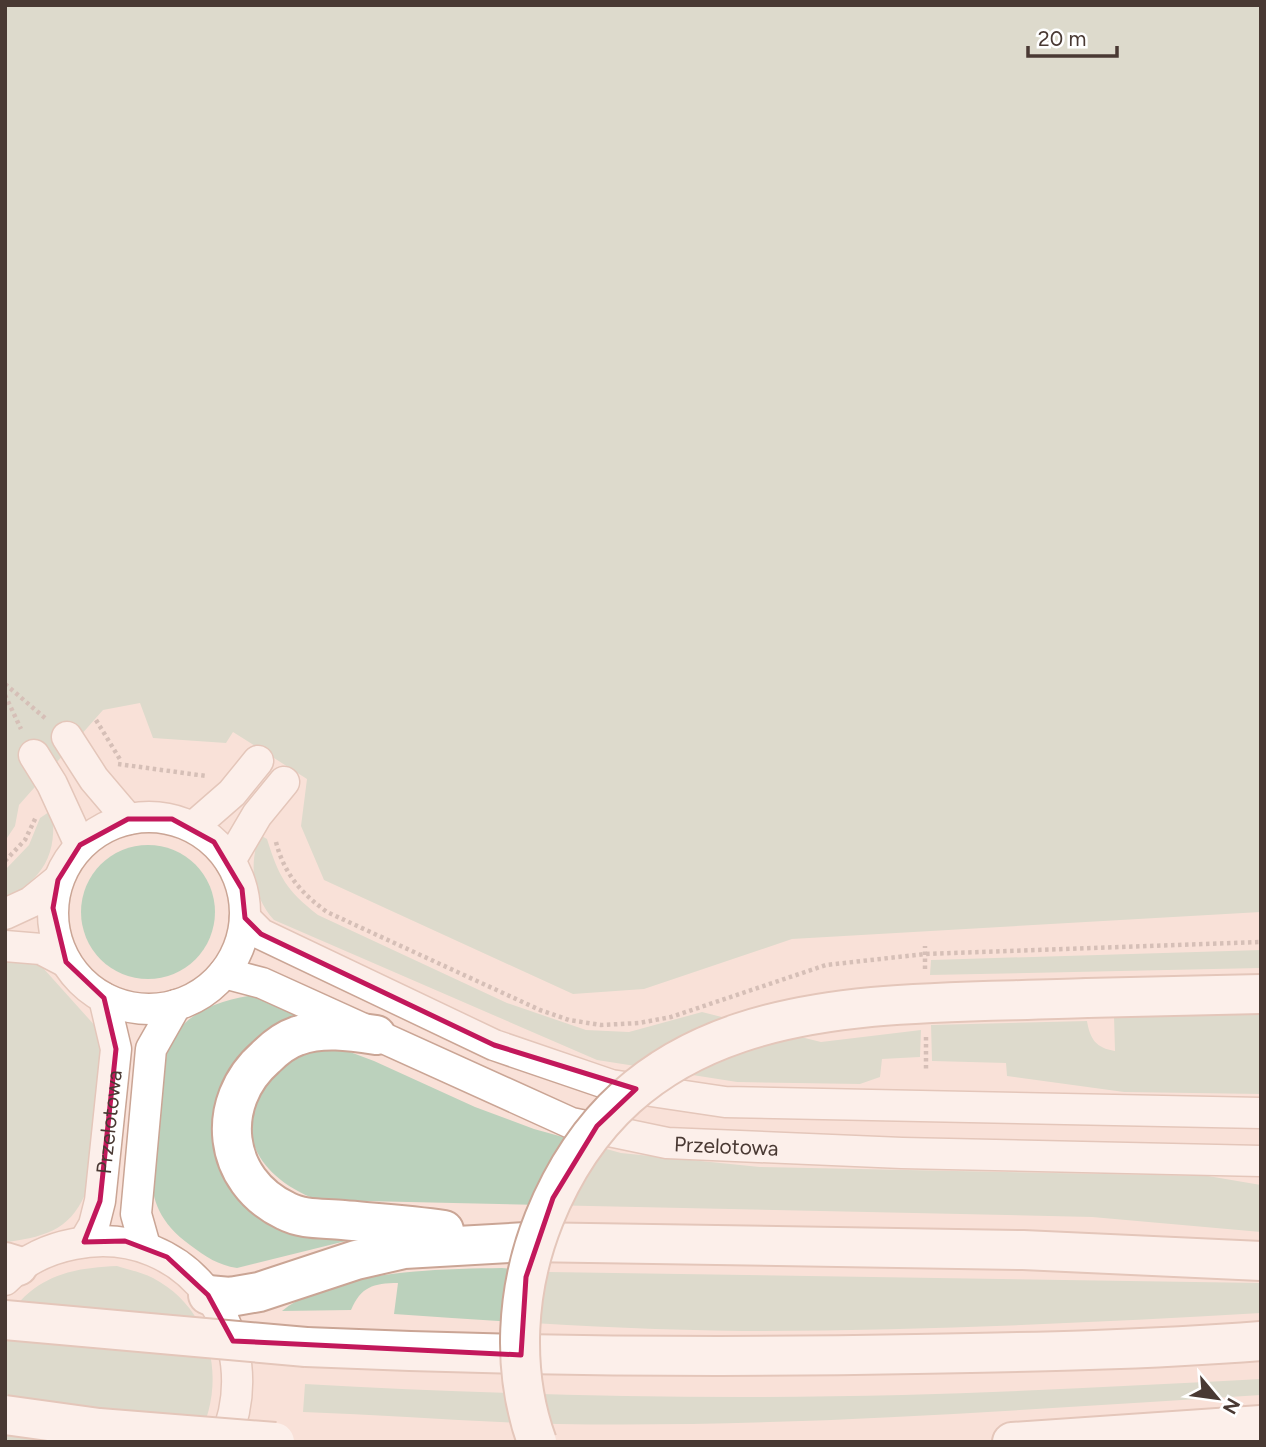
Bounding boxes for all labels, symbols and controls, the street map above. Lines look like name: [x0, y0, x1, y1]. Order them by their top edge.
scale bar: [1028, 14, 1117, 58]
text: 20 m: [1038, 26, 1086, 51]
street label: Przelotowa: [90, 1069, 126, 1175]
street label: Przelotowa: [674, 1131, 779, 1160]
north arrow: [1182, 1363, 1252, 1433]
text: N: [1218, 1394, 1245, 1418]

